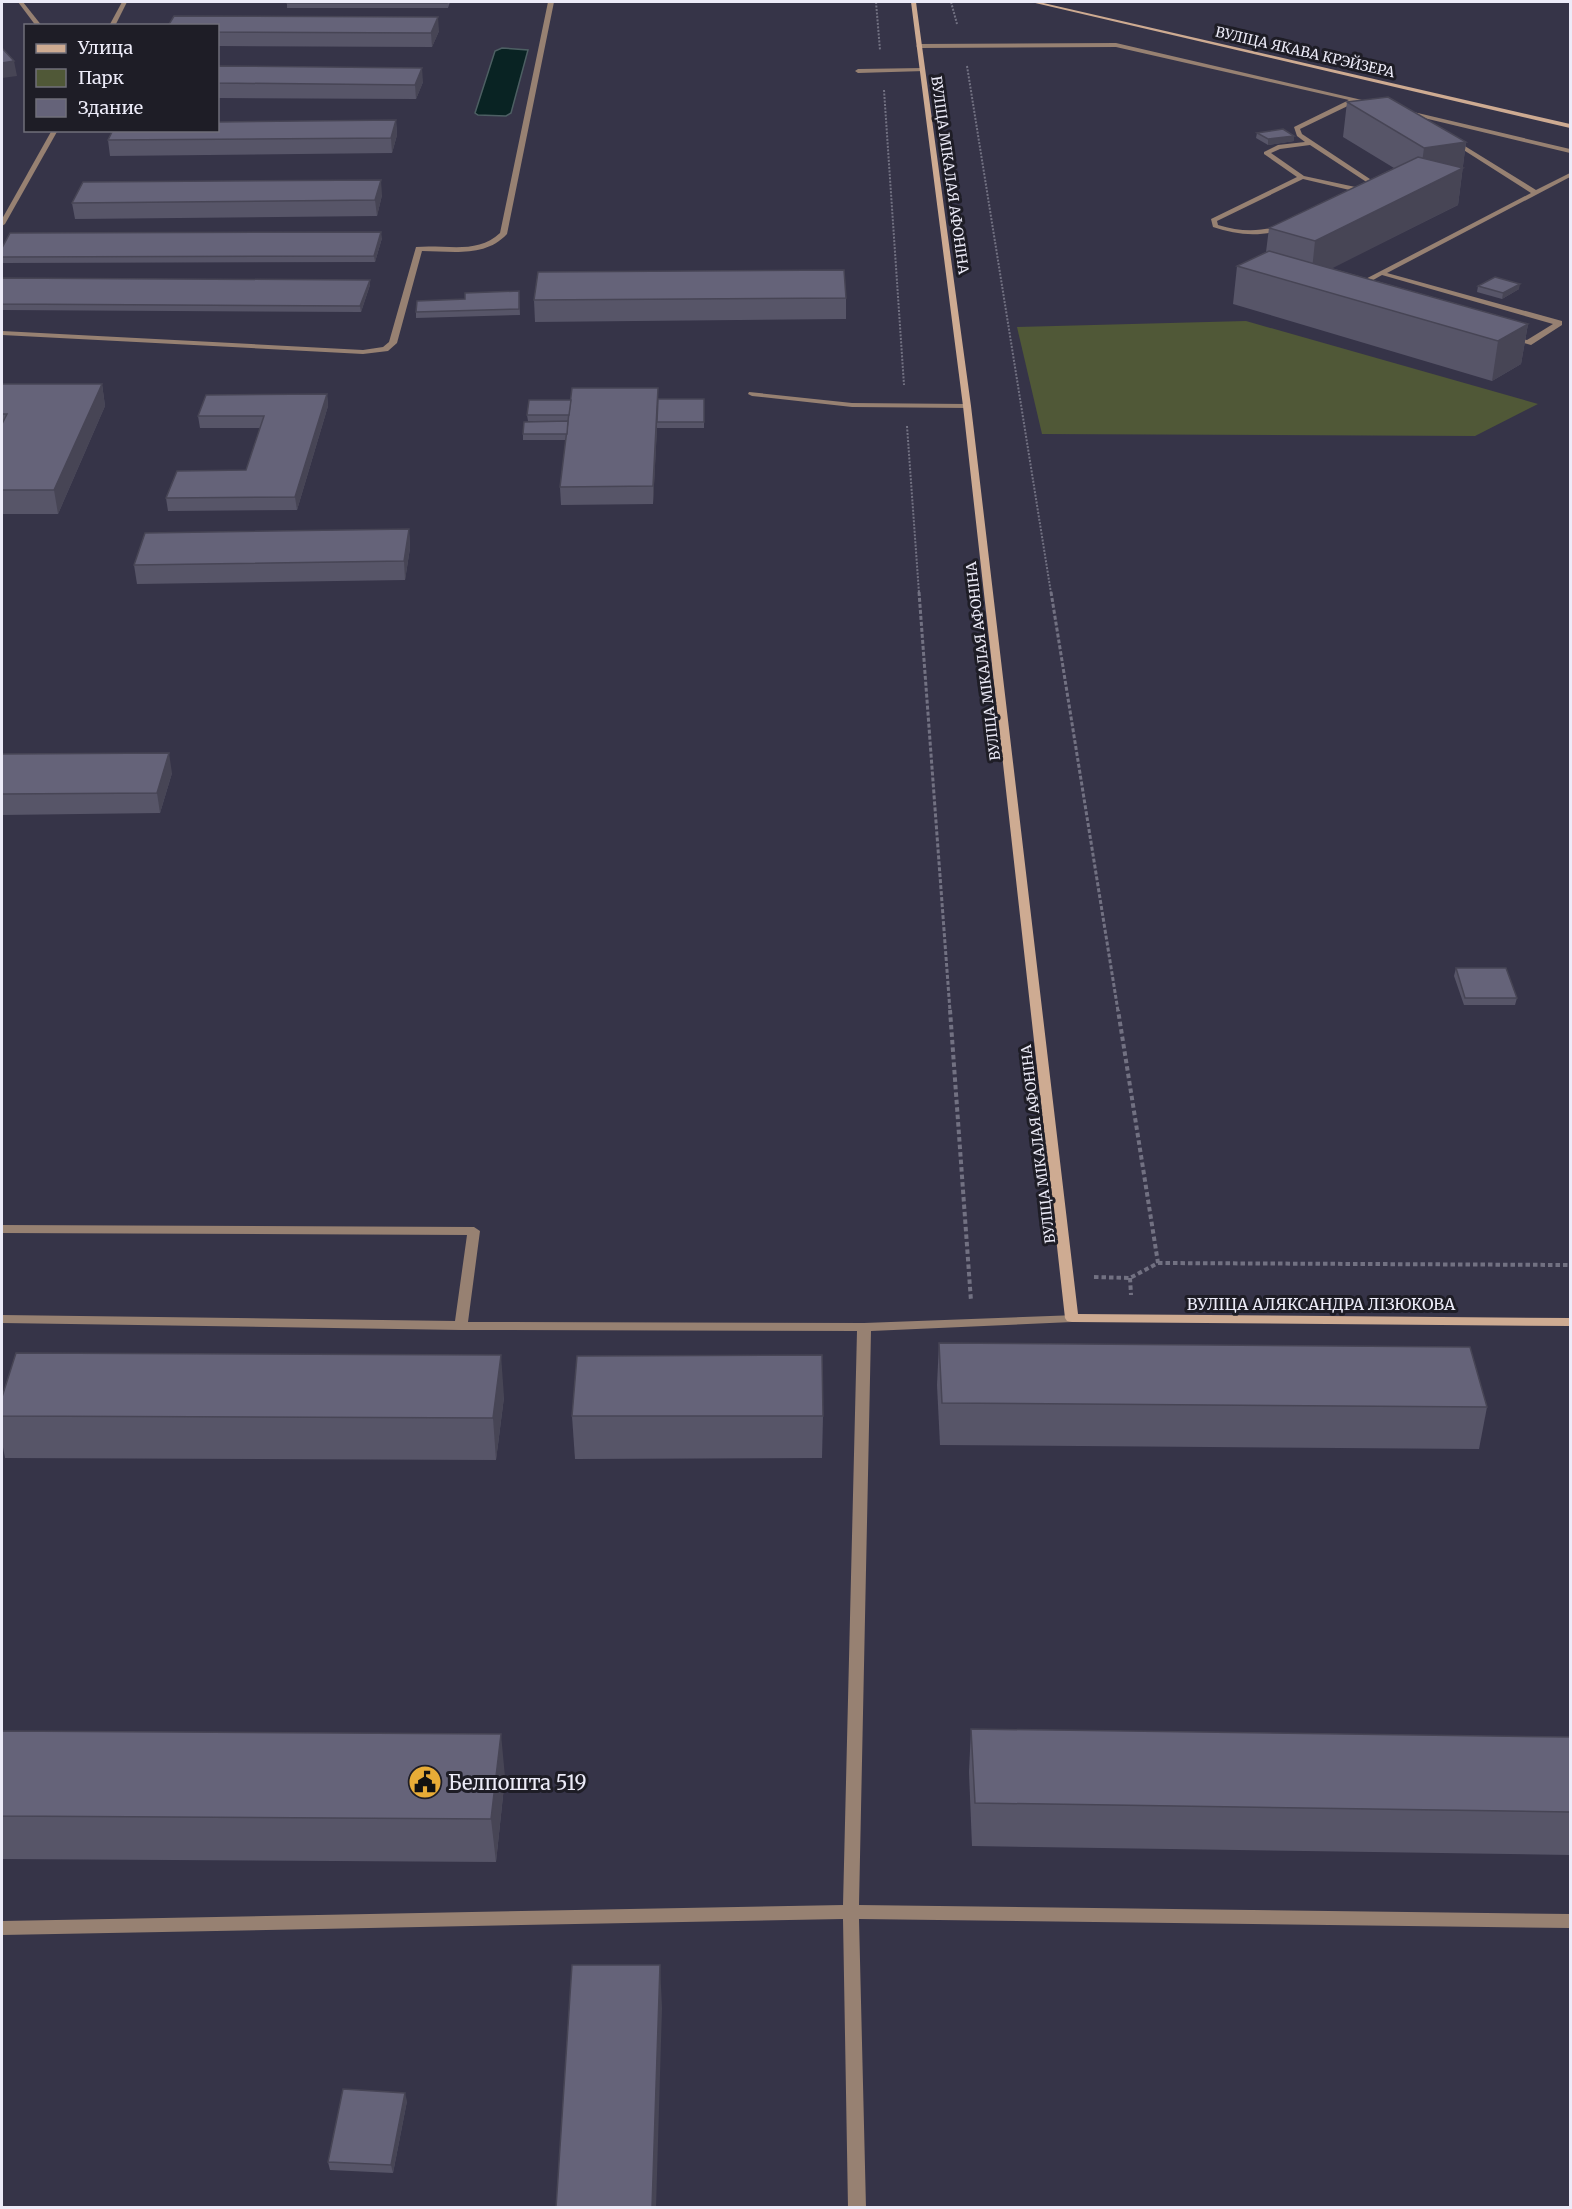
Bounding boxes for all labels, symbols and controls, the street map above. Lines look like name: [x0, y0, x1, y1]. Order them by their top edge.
street label: ВУЛІЦА ЯКАВА КРЭЙЗЕРА: [1214, 23, 1397, 81]
legend: [24, 24, 219, 132]
text: Улица: [77, 36, 133, 59]
text: Парк: [78, 66, 124, 89]
street label: ВУЛІЦА МІКАЛАЯ АФОНІНА: [927, 75, 973, 275]
text: Здание: [78, 96, 143, 119]
street label: ВУЛІЦА МІКАЛАЯ АФОНІНА: [962, 560, 1004, 761]
street label: ВУЛІЦА МІКАЛАЯ АФОНІНА: [1017, 1043, 1059, 1244]
street label: ВУЛІЦА АЛЯКСАНДРА ЛІЗЮКОВА: [1187, 1294, 1456, 1314]
public building icon: Белпошта 519: [407, 1764, 443, 1800]
place label: Белпошта 519: [448, 1770, 587, 1795]

